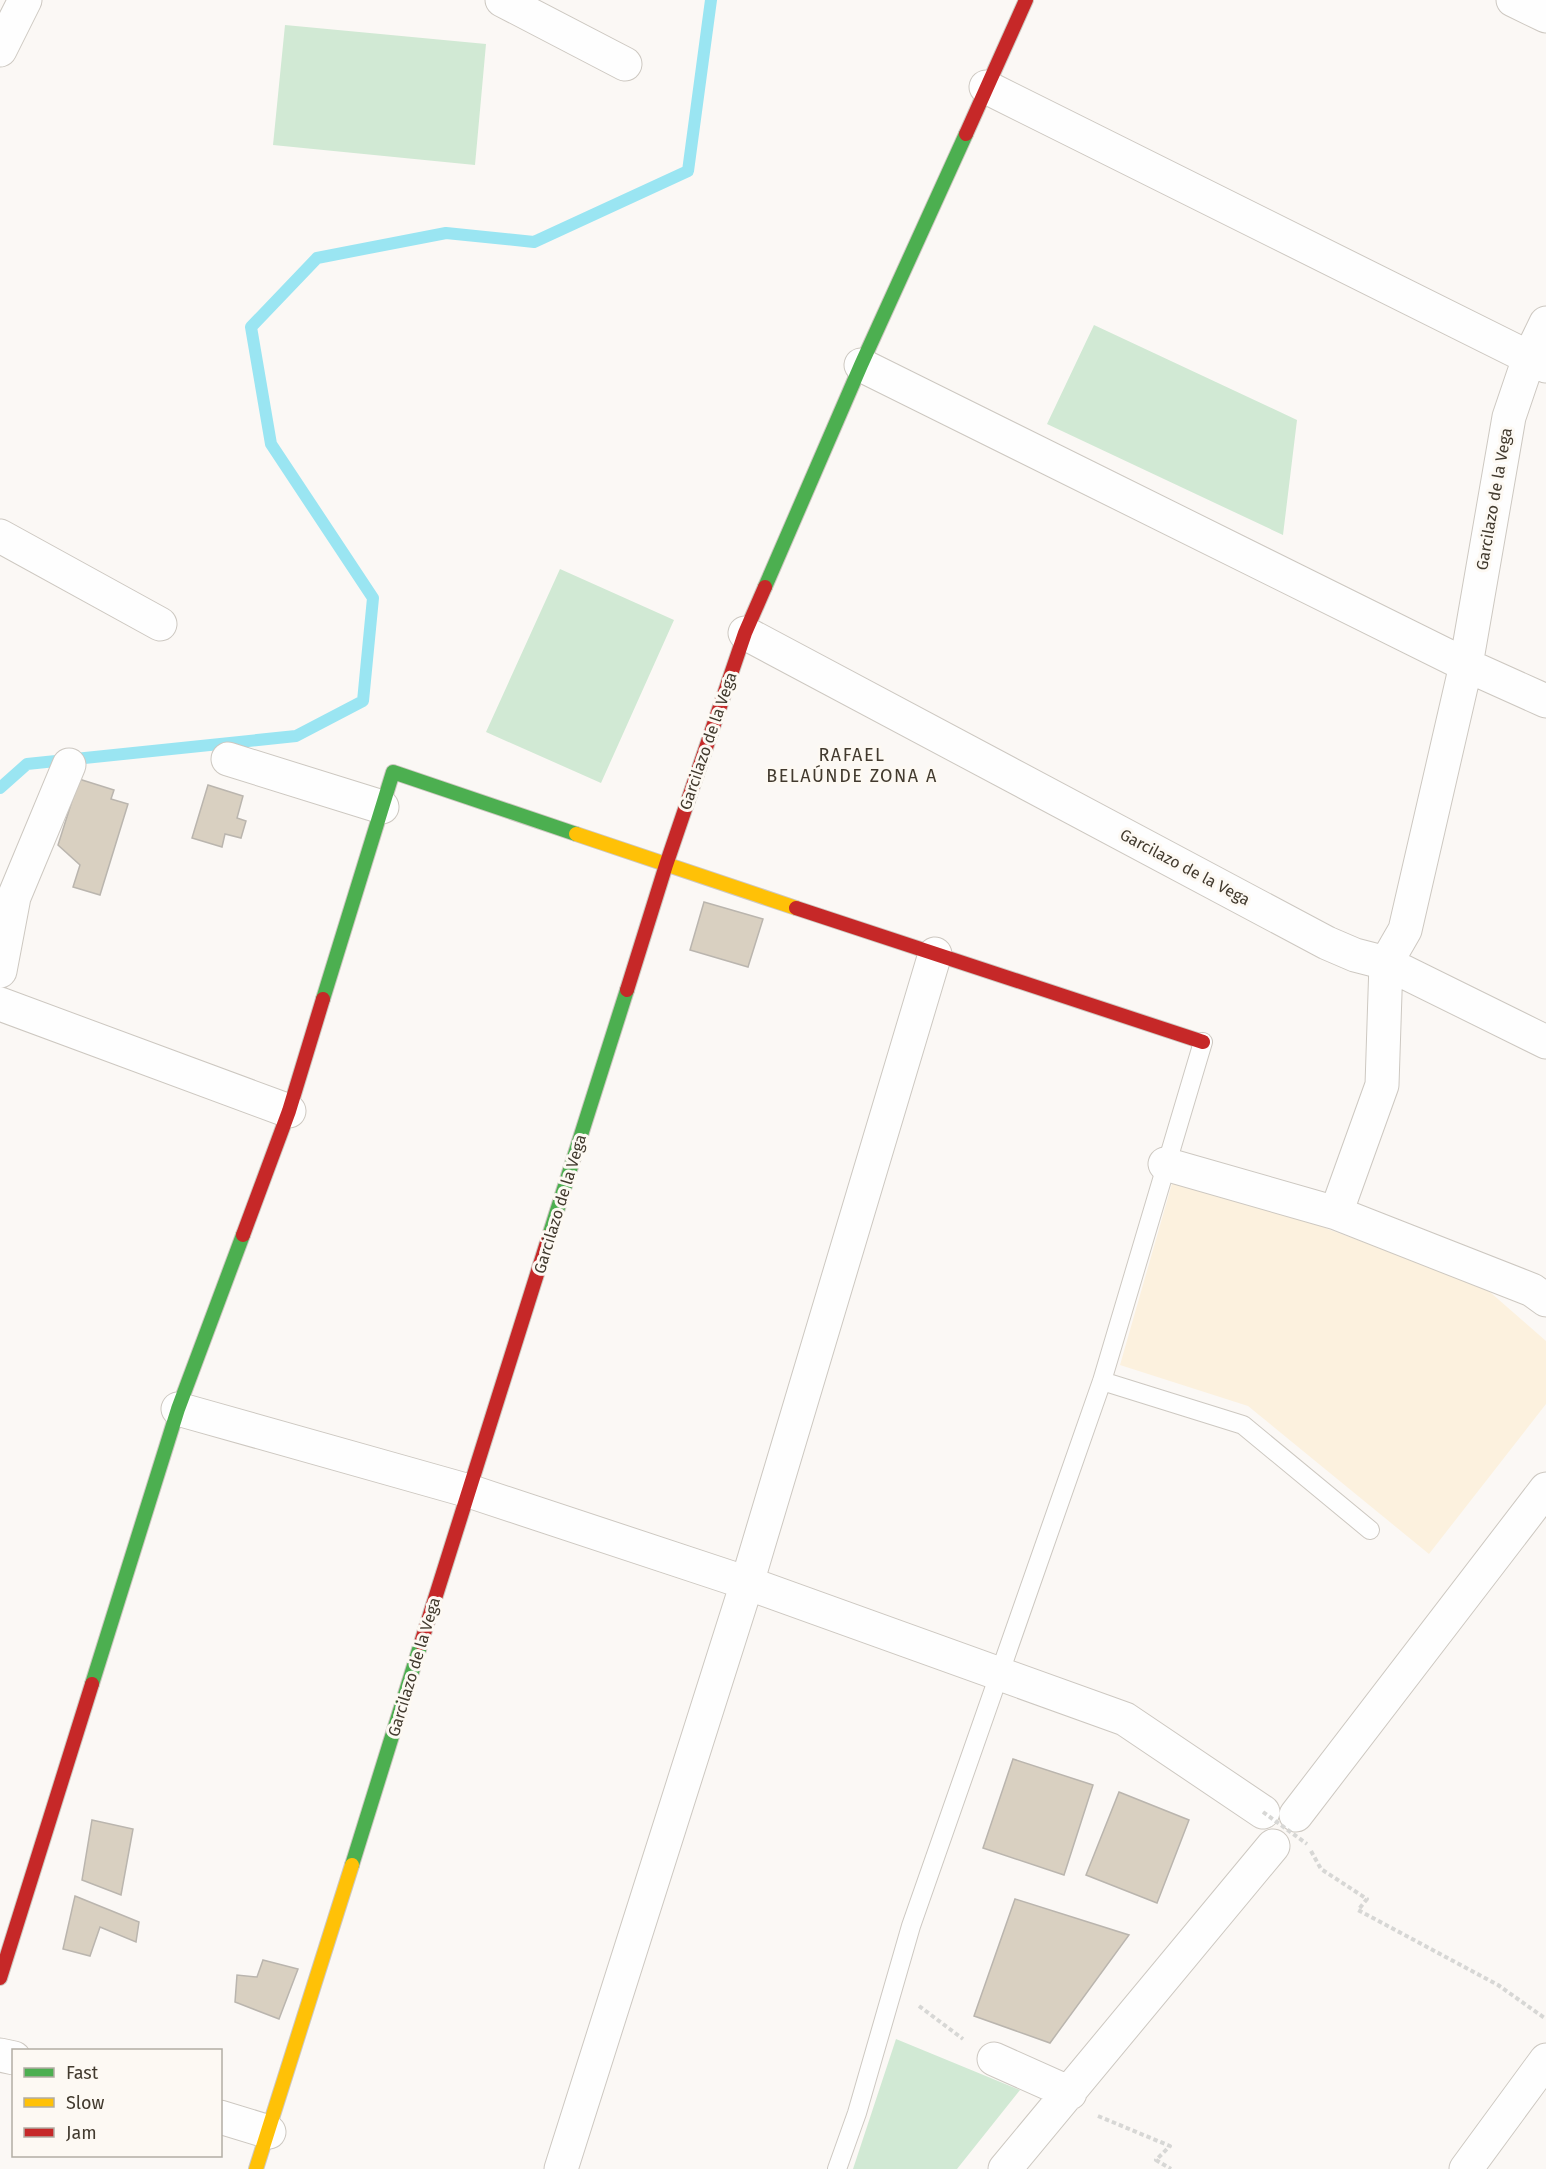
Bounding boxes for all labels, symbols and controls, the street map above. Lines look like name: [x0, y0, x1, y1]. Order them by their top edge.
street label: Garcilazo de la Vega: [1472, 426, 1516, 572]
street label: Garcilazo de la Vega: [676, 670, 740, 812]
district label: RAFAEL BELAÚNDE ZONA A: [766, 744, 938, 787]
street label: Garcilazo de la Vega: [1117, 825, 1253, 909]
street label: Garcilazo de la Vega: [530, 1132, 590, 1276]
street label: Garcilazo de la Vega: [384, 1595, 444, 1739]
legend: [12, 2049, 222, 2157]
text: Fast: [66, 2062, 99, 2084]
text: Slow: [66, 2092, 105, 2114]
text: Jam: [66, 2122, 97, 2144]

